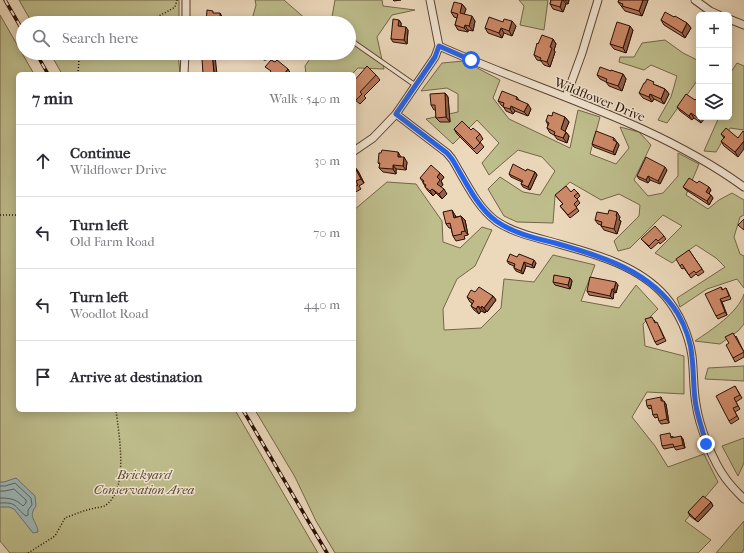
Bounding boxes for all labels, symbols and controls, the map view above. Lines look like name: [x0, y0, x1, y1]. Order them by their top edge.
map controls: [696, 12, 732, 120]
button: +: [696, 12, 732, 48]
search box: [16, 16, 356, 60]
icon: search: [30, 27, 52, 49]
text: Search here: [62, 29, 138, 47]
button: −: [696, 48, 732, 84]
route start: [462, 51, 480, 69]
street label: Wildflower Drive: [551, 74, 648, 125]
button: layers: [696, 84, 732, 120]
text: 7 min: [32, 88, 73, 108]
text: Walk · 540 m: [270, 91, 340, 106]
text: Continue: [70, 144, 130, 162]
icon: ahead: [32, 150, 54, 172]
text: 30 m: [314, 153, 340, 168]
text: Wildflower Drive: [70, 162, 167, 177]
text: Turn left: [70, 216, 128, 234]
icon: left: [32, 222, 54, 244]
text: 70 m: [313, 225, 340, 240]
text: Old Farm Road: [70, 234, 155, 249]
text: Turn left: [70, 288, 128, 306]
icon: left: [32, 294, 54, 316]
text: 440 m: [304, 297, 340, 312]
text: Woodlot Road: [70, 306, 149, 321]
icon: arrive: [32, 366, 54, 388]
text: Arrive at destination: [70, 368, 202, 386]
route end: [697, 435, 715, 453]
park label: Brickyard Conservation Area: [94, 467, 194, 497]

